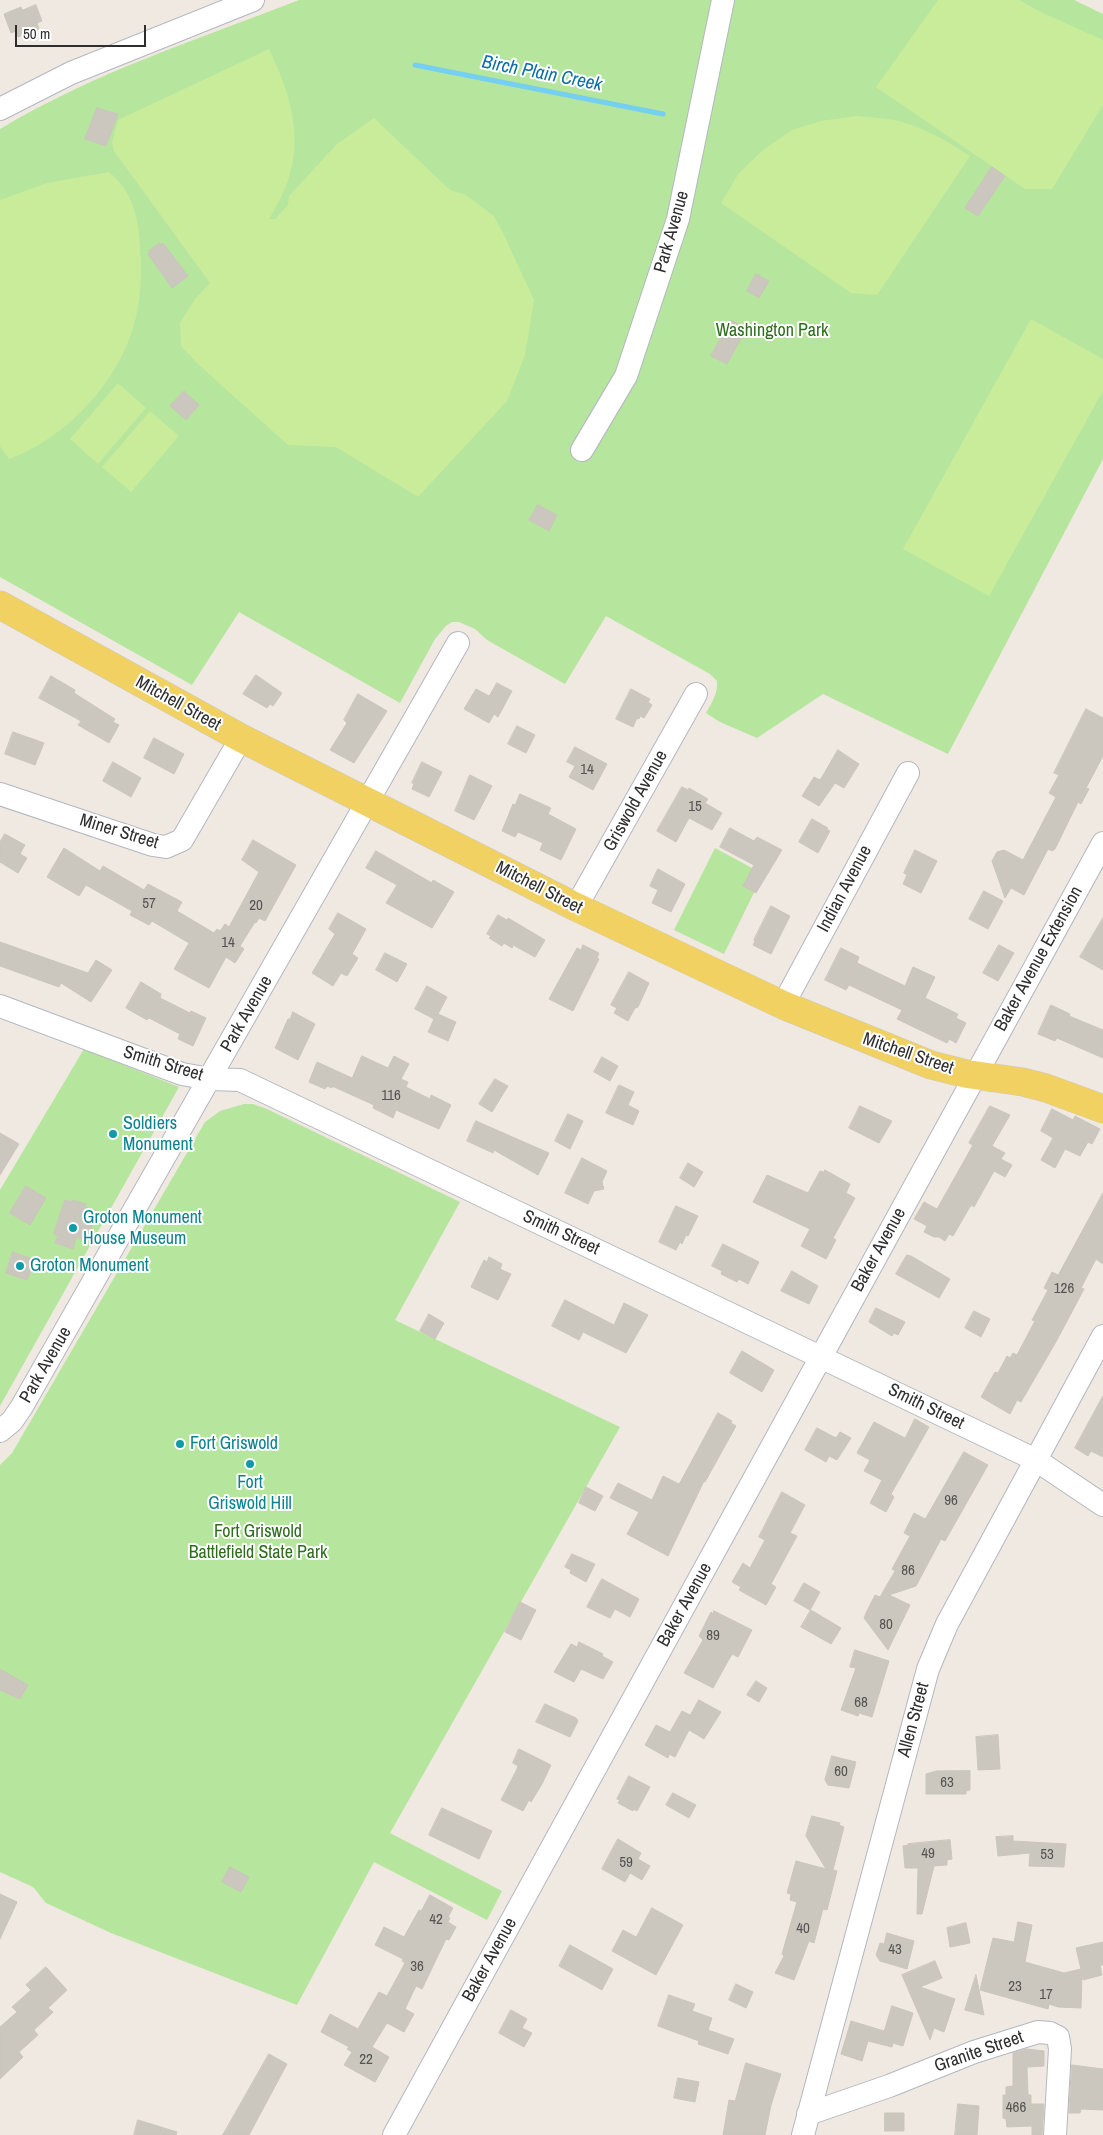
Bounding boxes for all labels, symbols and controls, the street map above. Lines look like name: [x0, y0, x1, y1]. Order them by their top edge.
scale bar: [18, 15, 149, 47]
text: 50 m: [23, 23, 50, 44]
water label: Birch Plain Creek: [480, 51, 604, 97]
street label: Park Avenue: [650, 189, 694, 275]
park label: Washington Park: [716, 320, 828, 342]
street label: Mitchell Street: [132, 672, 224, 736]
street label: Griswold Avenue: [599, 747, 673, 855]
house number: 14: [580, 761, 594, 779]
house number: 15: [688, 798, 702, 816]
street label: Miner Street: [77, 810, 161, 854]
street label: Indian Avenue: [813, 842, 877, 936]
street label: Mitchell Street: [492, 857, 586, 919]
street label: Baker Avenue Extension: [990, 883, 1088, 1035]
house number: 57: [142, 895, 156, 913]
house number: 20: [249, 897, 263, 915]
house number: 14: [221, 934, 235, 952]
street label: Park Avenue: [217, 972, 277, 1056]
street label: Mitchell Street: [860, 1028, 956, 1080]
street label: Smith Street: [121, 1042, 205, 1086]
house number: 116: [381, 1087, 401, 1105]
place label: Soldiers Monument: [123, 1113, 193, 1156]
marker: Soldiers Monument: [107, 1128, 119, 1140]
street label: Baker Avenue: [847, 1204, 911, 1296]
street label: Smith Street: [519, 1206, 603, 1260]
place label: Groton Monument House Museum: [83, 1207, 202, 1250]
marker: Groton Monument House Museum: [67, 1222, 79, 1234]
place label: Groton Monument: [30, 1255, 149, 1277]
marker: Groton Monument: [14, 1260, 26, 1272]
house number: 126: [1054, 1280, 1074, 1298]
street label: Park Avenue: [16, 1323, 76, 1407]
street label: Smith Street: [884, 1379, 968, 1435]
place label: Fort Griswold: [190, 1433, 278, 1455]
marker: Fort Griswold: [174, 1438, 186, 1450]
marker: Fort Griswold Hill: [244, 1458, 256, 1470]
place label: Fort Griswold Hill: [208, 1472, 292, 1515]
house number: 96: [944, 1492, 958, 1510]
park label: Fort Griswold Battlefield State Park: [189, 1521, 327, 1564]
street label: Baker Avenue: [653, 1559, 717, 1651]
house number: 86: [901, 1562, 915, 1580]
house number: 80: [879, 1616, 893, 1634]
house number: 89: [706, 1627, 720, 1645]
street label: Allen Street: [894, 1680, 934, 1760]
house number: 68: [854, 1694, 868, 1712]
house number: 60: [834, 1763, 848, 1781]
house number: 63: [940, 1774, 954, 1792]
house number: 49: [921, 1845, 935, 1863]
house number: 53: [1040, 1846, 1054, 1864]
house number: 59: [619, 1854, 633, 1872]
house number: 42: [429, 1911, 443, 1929]
street label: Baker Avenue: [458, 1914, 522, 2006]
house number: 40: [796, 1920, 810, 1938]
house number: 43: [888, 1941, 902, 1959]
house number: 36: [410, 1958, 424, 1976]
house number: 23: [1008, 1978, 1022, 1996]
house number: 17: [1039, 1986, 1053, 2004]
street label: Granite Street: [932, 2027, 1026, 2077]
house number: 22: [359, 2051, 373, 2069]
house number: 466: [1006, 2099, 1026, 2117]

